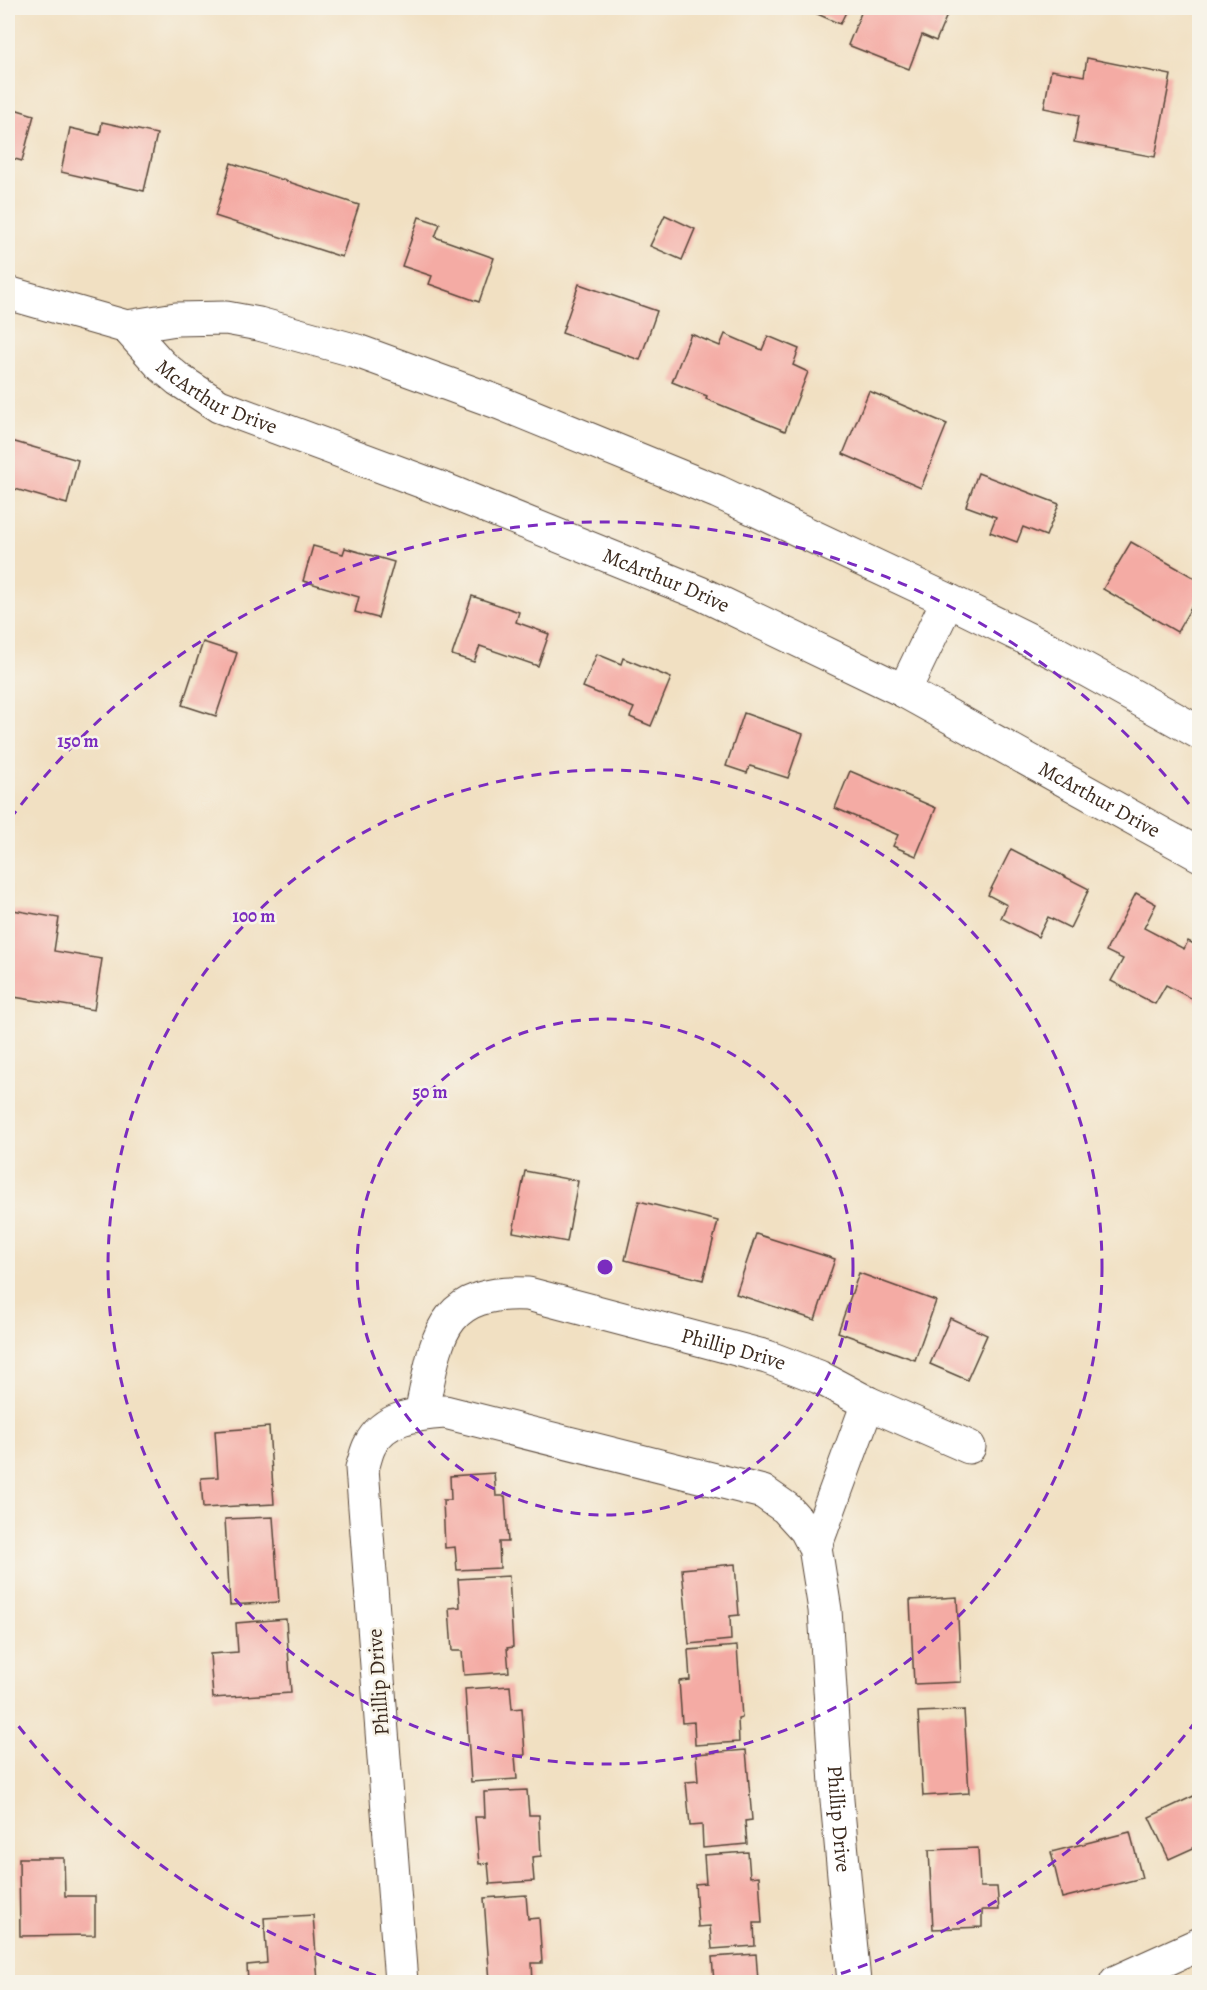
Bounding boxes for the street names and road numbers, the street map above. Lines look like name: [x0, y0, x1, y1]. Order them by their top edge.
street label: McArthur Drive: [150, 353, 281, 441]
street label: McArthur Drive: [599, 541, 734, 619]
street label: McArthur Drive: [1034, 754, 1165, 844]
street label: Phillip Drive: [678, 1321, 790, 1377]
street label: Phillip Drive: [360, 1628, 396, 1736]
street label: Phillip Drive: [821, 1764, 858, 1874]

